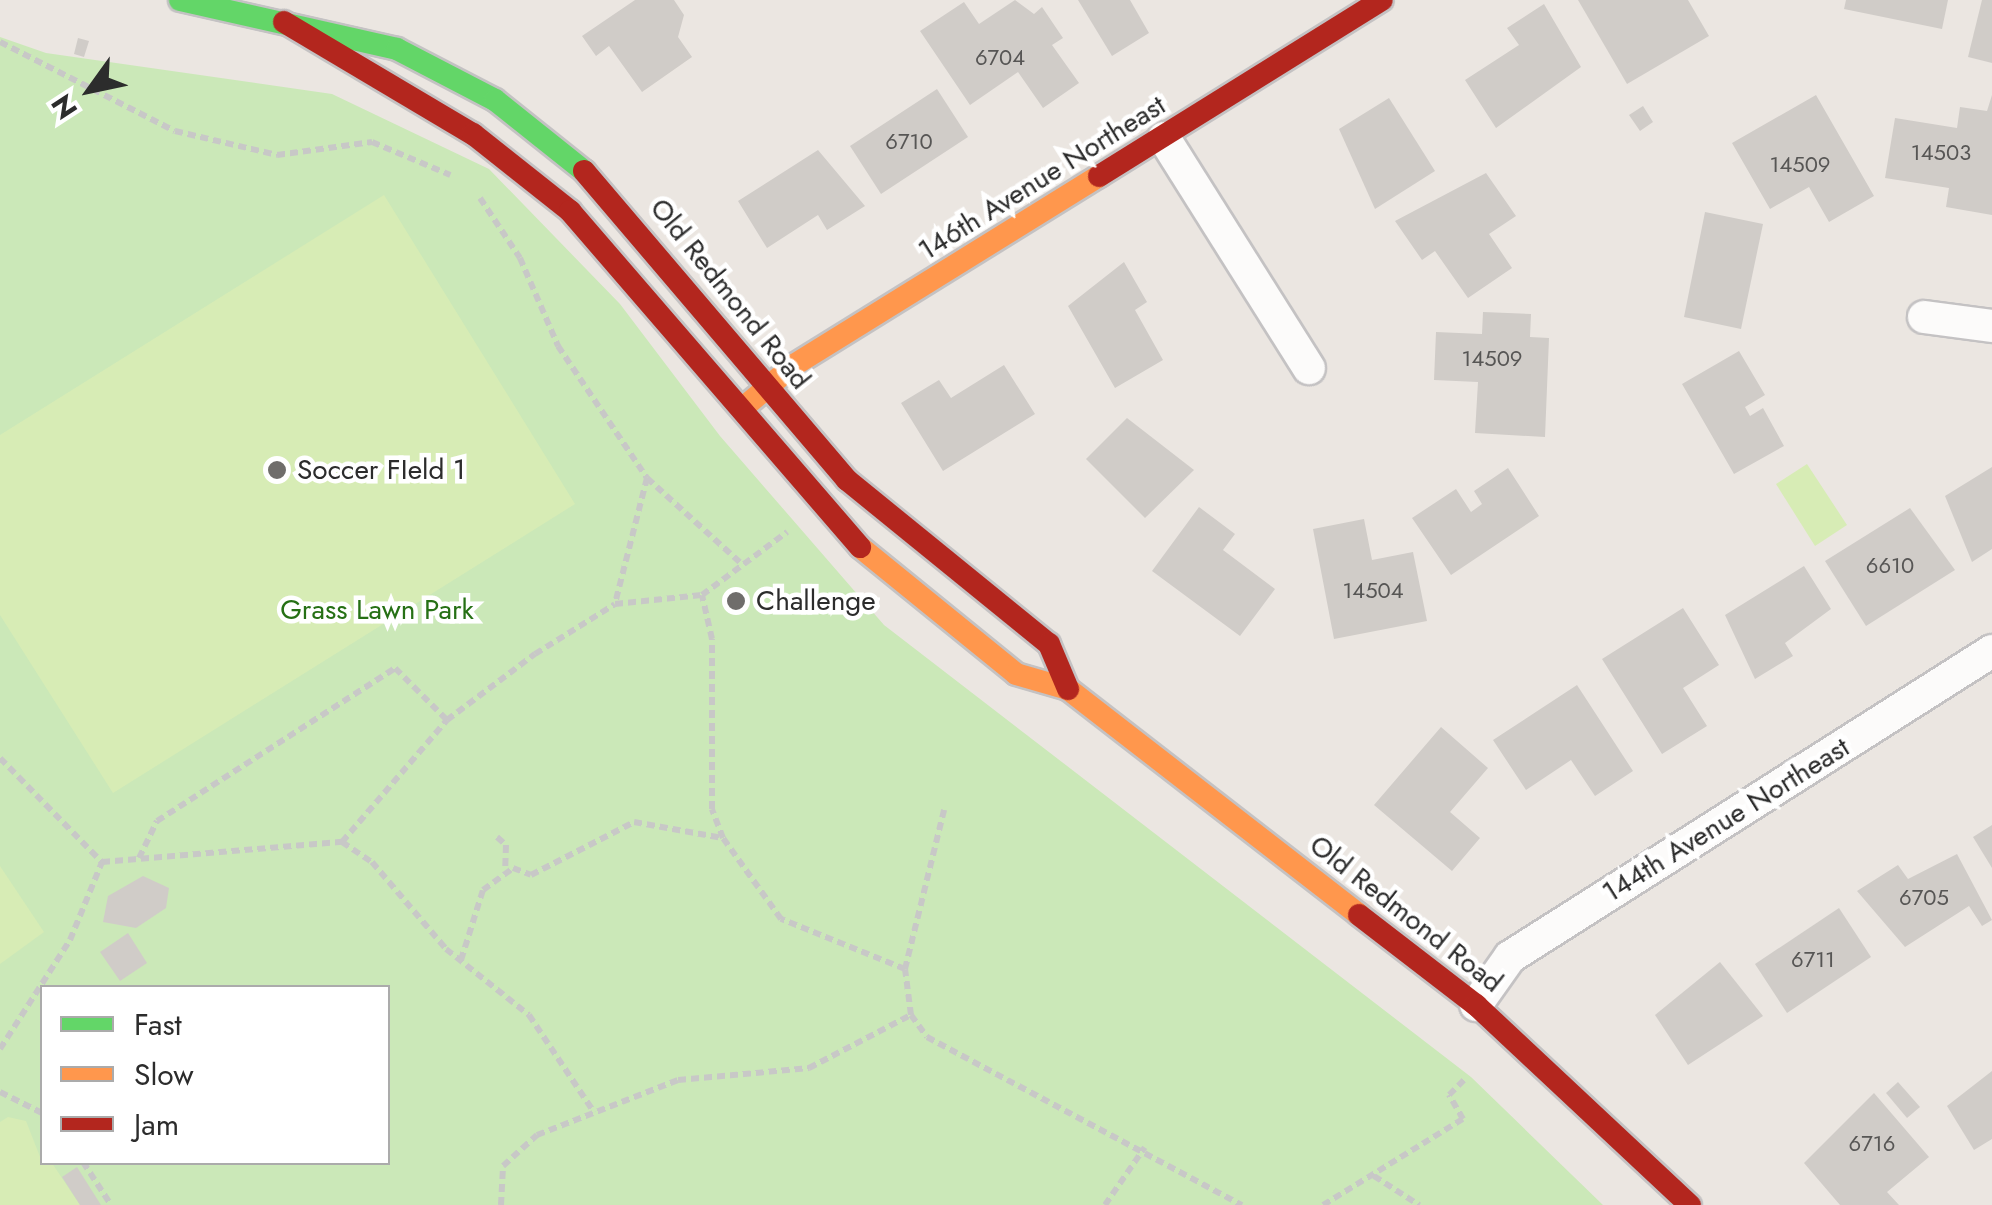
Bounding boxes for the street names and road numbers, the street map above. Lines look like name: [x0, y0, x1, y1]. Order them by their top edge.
street label: 146th Avenue Northeast: [913, 88, 1171, 268]
street label: Old Redmond Road: [643, 192, 817, 396]
street label: 144th Avenue Northeast: [1596, 730, 1856, 910]
street label: Old Redmond Road: [1303, 828, 1509, 1000]

